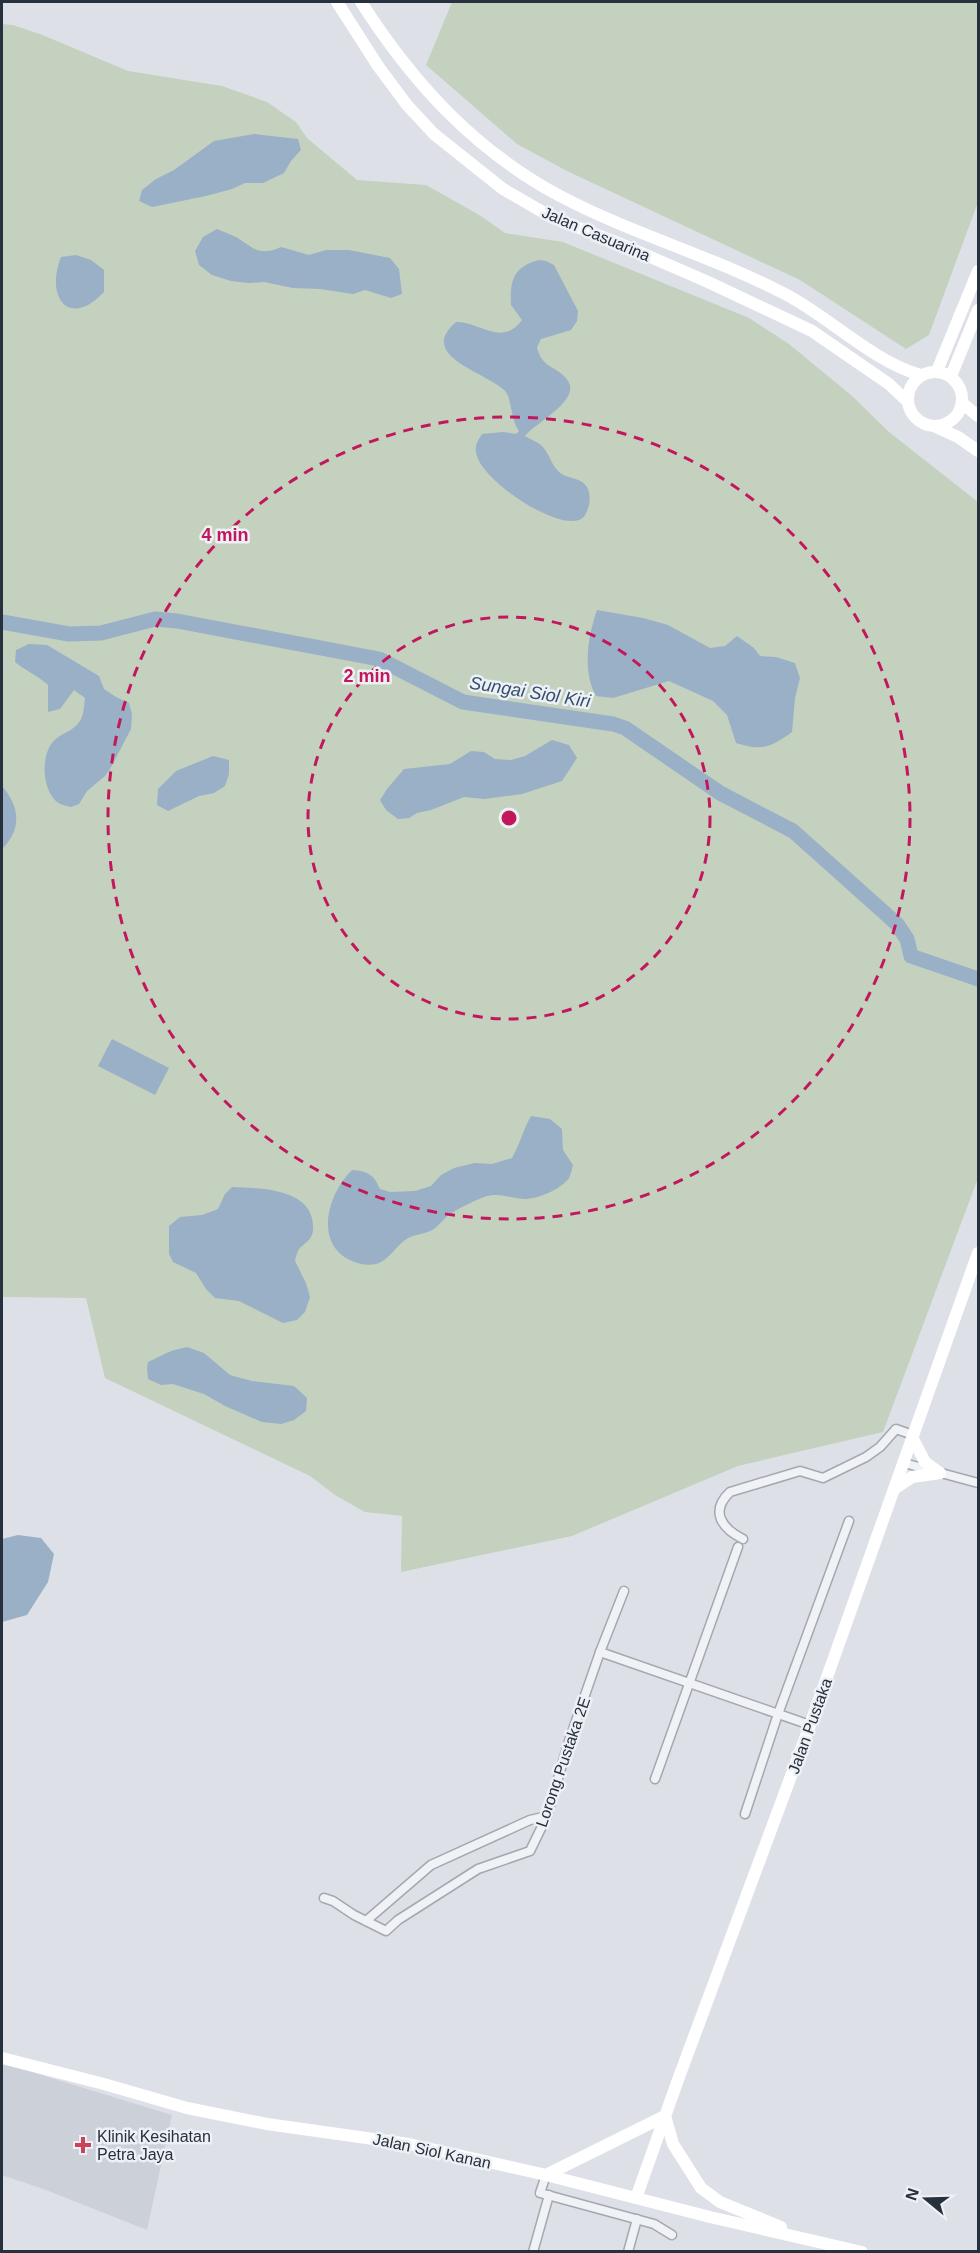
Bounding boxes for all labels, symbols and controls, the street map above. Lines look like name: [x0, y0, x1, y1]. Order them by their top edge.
street label: Jalan Casuarina: [539, 204, 653, 264]
text: 4 min: [201, 525, 249, 545]
text: 2 min: [343, 666, 391, 686]
water label: Sungai Siol Kiri: [468, 673, 593, 712]
centre of rings: [499, 808, 519, 828]
street label: Jalan Pustaka: [785, 1676, 835, 1776]
street label: Lorong Pustaka 2E: [533, 1695, 593, 1829]
place label: Klinik Kesihatan Petra Jaya: [97, 2128, 211, 2163]
street label: Jalan Siol Kanan: [371, 2130, 493, 2172]
marker: Klinik Kesihatan Petra Jaya: [74, 2136, 92, 2154]
north arrow: [896, 2169, 956, 2229]
text: N: [902, 2186, 922, 2203]

